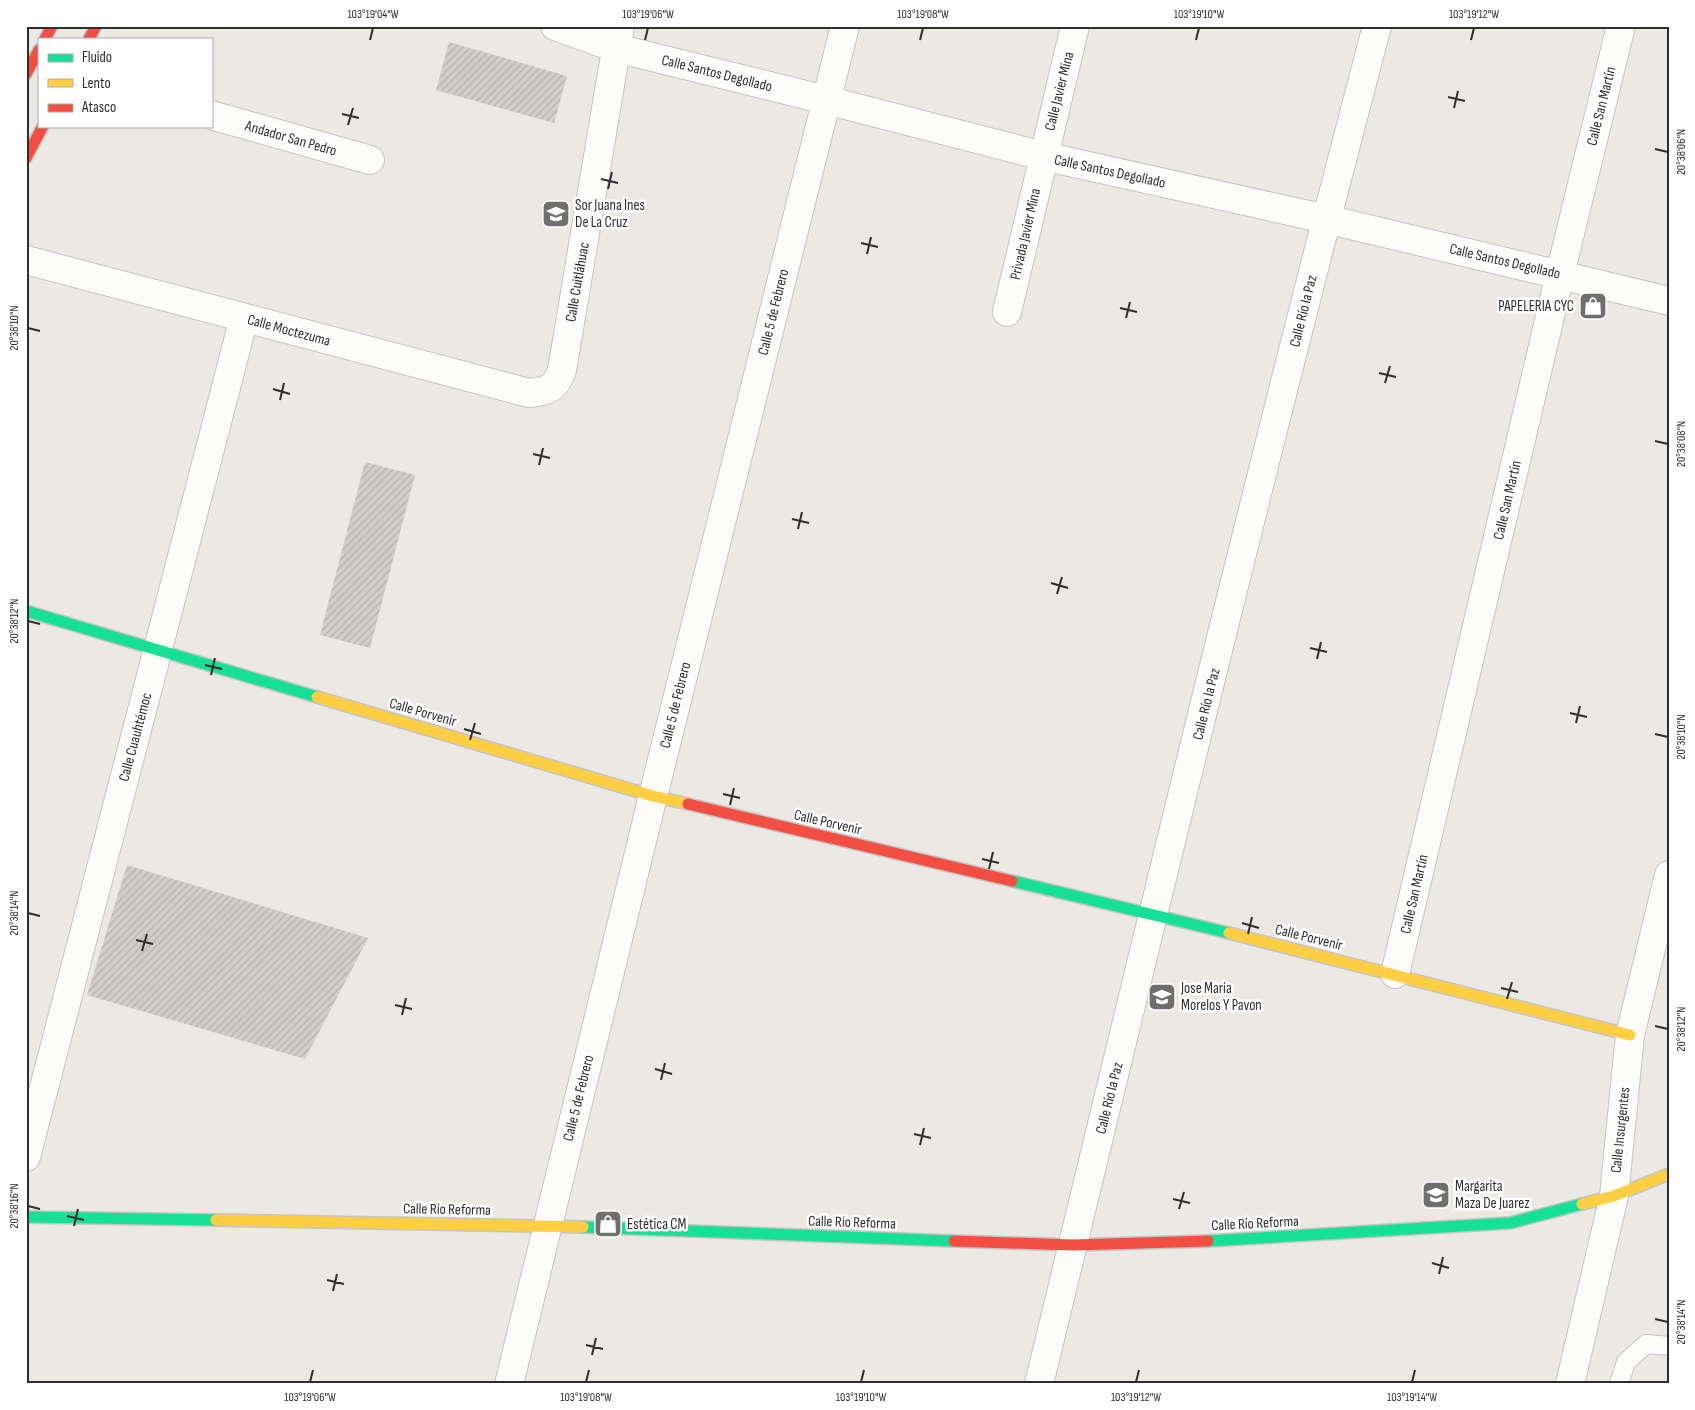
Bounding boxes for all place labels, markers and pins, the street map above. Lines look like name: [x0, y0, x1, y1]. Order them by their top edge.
place label: Sor Juana Ines De La Cruz: [575, 196, 645, 232]
school or university icon: Sor Juana Ines De La Cruz: [541, 199, 571, 229]
shop icon: PAPELERIA CYC: [1578, 291, 1608, 321]
place label: PAPELERIA CYC: [1498, 297, 1574, 316]
place label: Jose Maria Morelos Y Pavon: [1180, 979, 1262, 1015]
school or university icon: Jose Maria Morelos Y Pavon: [1147, 982, 1177, 1012]
place label: Margarita Maza De Juarez: [1455, 1177, 1530, 1213]
school or university icon: Margarita Maza De Juarez: [1421, 1180, 1451, 1210]
shop icon: Estética CM: [593, 1209, 623, 1239]
place label: Estética CM: [627, 1215, 687, 1234]

